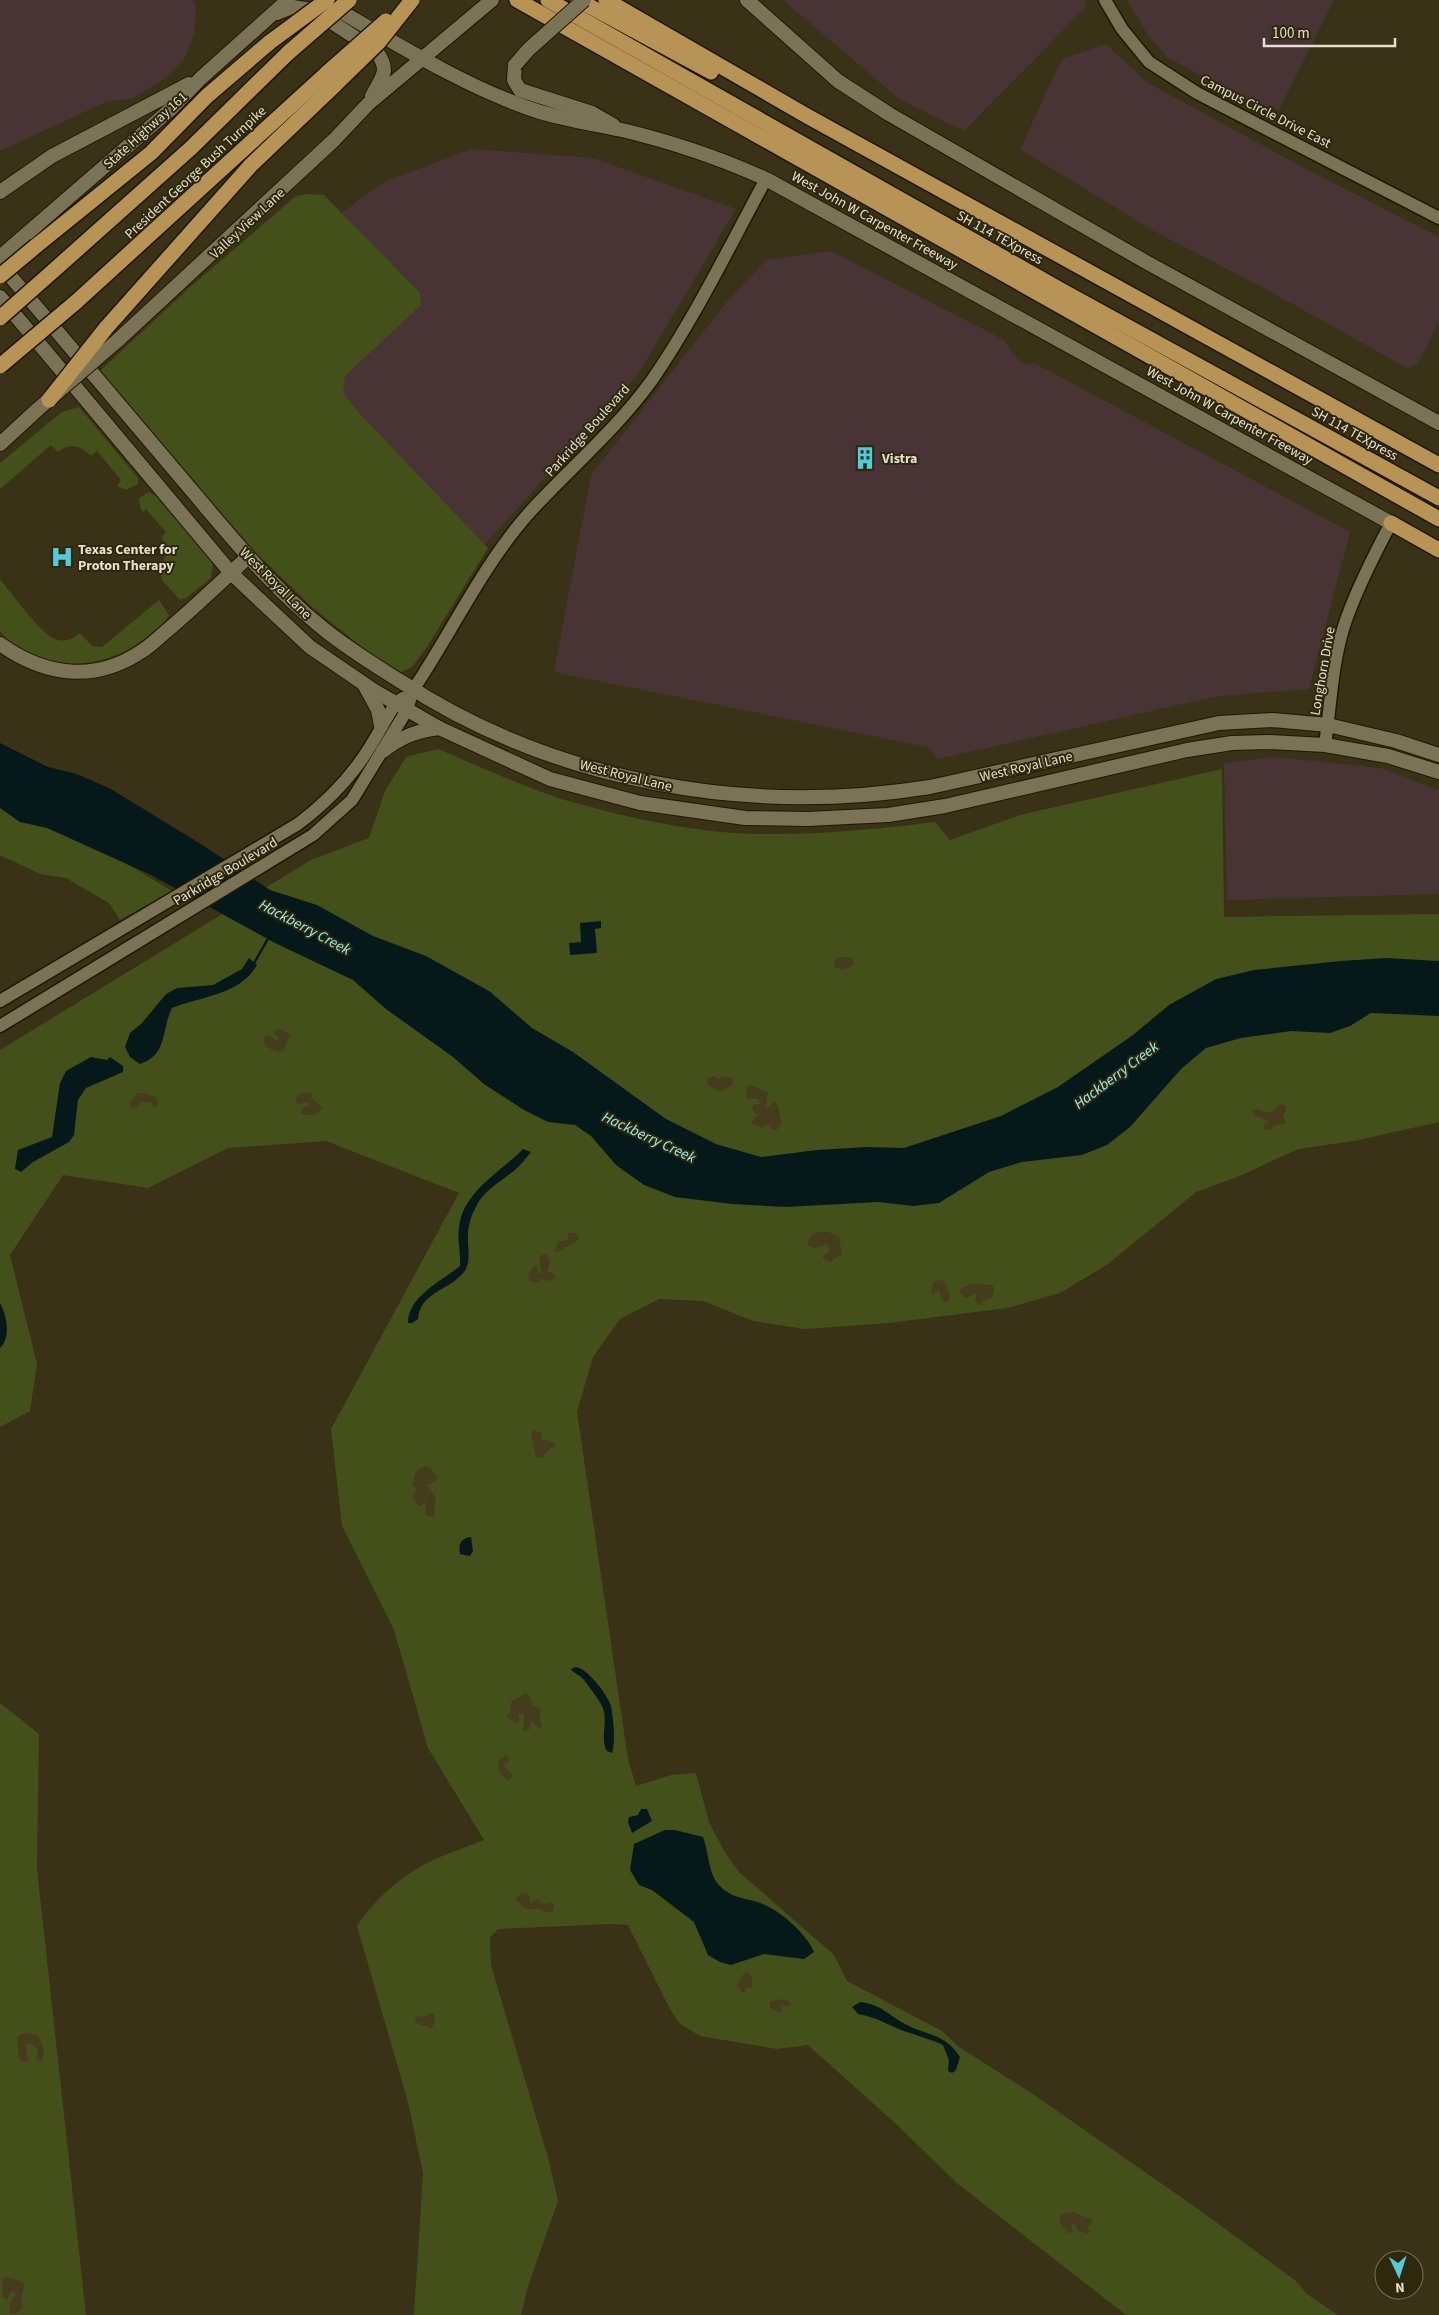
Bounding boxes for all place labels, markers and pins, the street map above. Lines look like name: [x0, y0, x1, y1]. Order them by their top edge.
building icon: Vistra: [852, 445, 878, 471]
place label: Vistra: [881, 449, 918, 469]
place label: Texas Center for Proton Therapy: [78, 540, 178, 576]
hospital icon: Texas Center for Proton Therapy: [49, 544, 75, 570]

